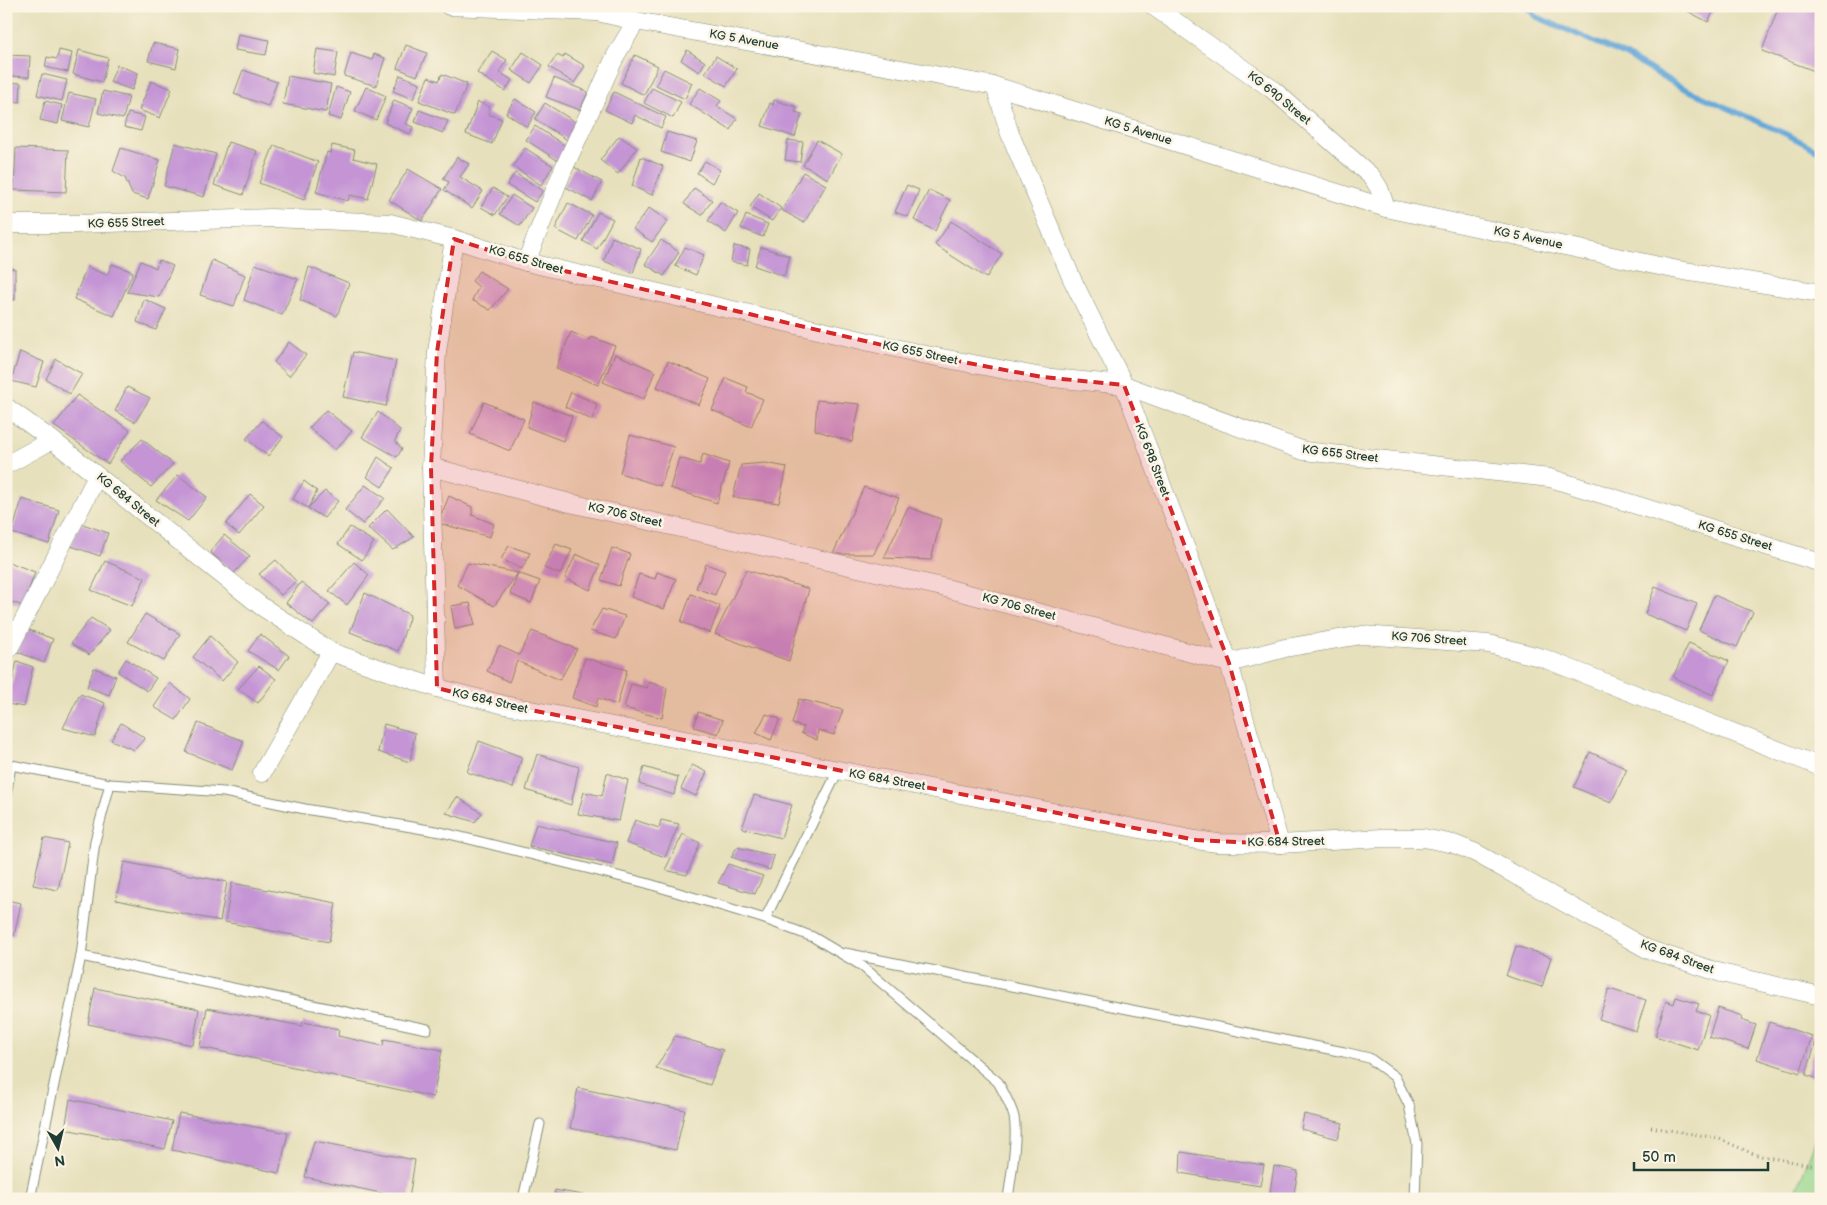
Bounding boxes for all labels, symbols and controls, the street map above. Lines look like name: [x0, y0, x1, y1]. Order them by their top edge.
street label: KG 5 Avenue: [708, 27, 780, 53]
street label: KG 690 Street: [1244, 68, 1314, 128]
street label: KG 5 Avenue: [1102, 114, 1174, 148]
street label: KG 655 Street: [87, 214, 165, 232]
street label: KG 5 Avenue: [1492, 223, 1564, 253]
street label: KG 655 Street: [487, 242, 565, 278]
street label: KG 655 Street: [881, 338, 959, 368]
street label: KG 698 Street: [1131, 421, 1173, 499]
street label: KG 655 Street: [1301, 442, 1379, 466]
street label: KG 684 Street: [93, 470, 163, 530]
street label: KG 706 Street: [586, 499, 664, 531]
street label: KG 655 Street: [1696, 518, 1774, 555]
street label: KG 706 Street: [980, 590, 1058, 624]
street label: KG 706 Street: [1391, 629, 1468, 649]
street label: KG 684 Street: [451, 685, 530, 717]
street label: KG 684 Street: [848, 766, 927, 794]
street label: KG 684 Street: [1247, 834, 1325, 850]
street label: KG 684 Street: [1638, 937, 1716, 977]
north arrow: [32, 1122, 82, 1172]
scale bar: [1634, 1140, 1768, 1172]
text: 50 m: [1642, 1148, 1676, 1167]
text: N: [53, 1151, 66, 1170]

